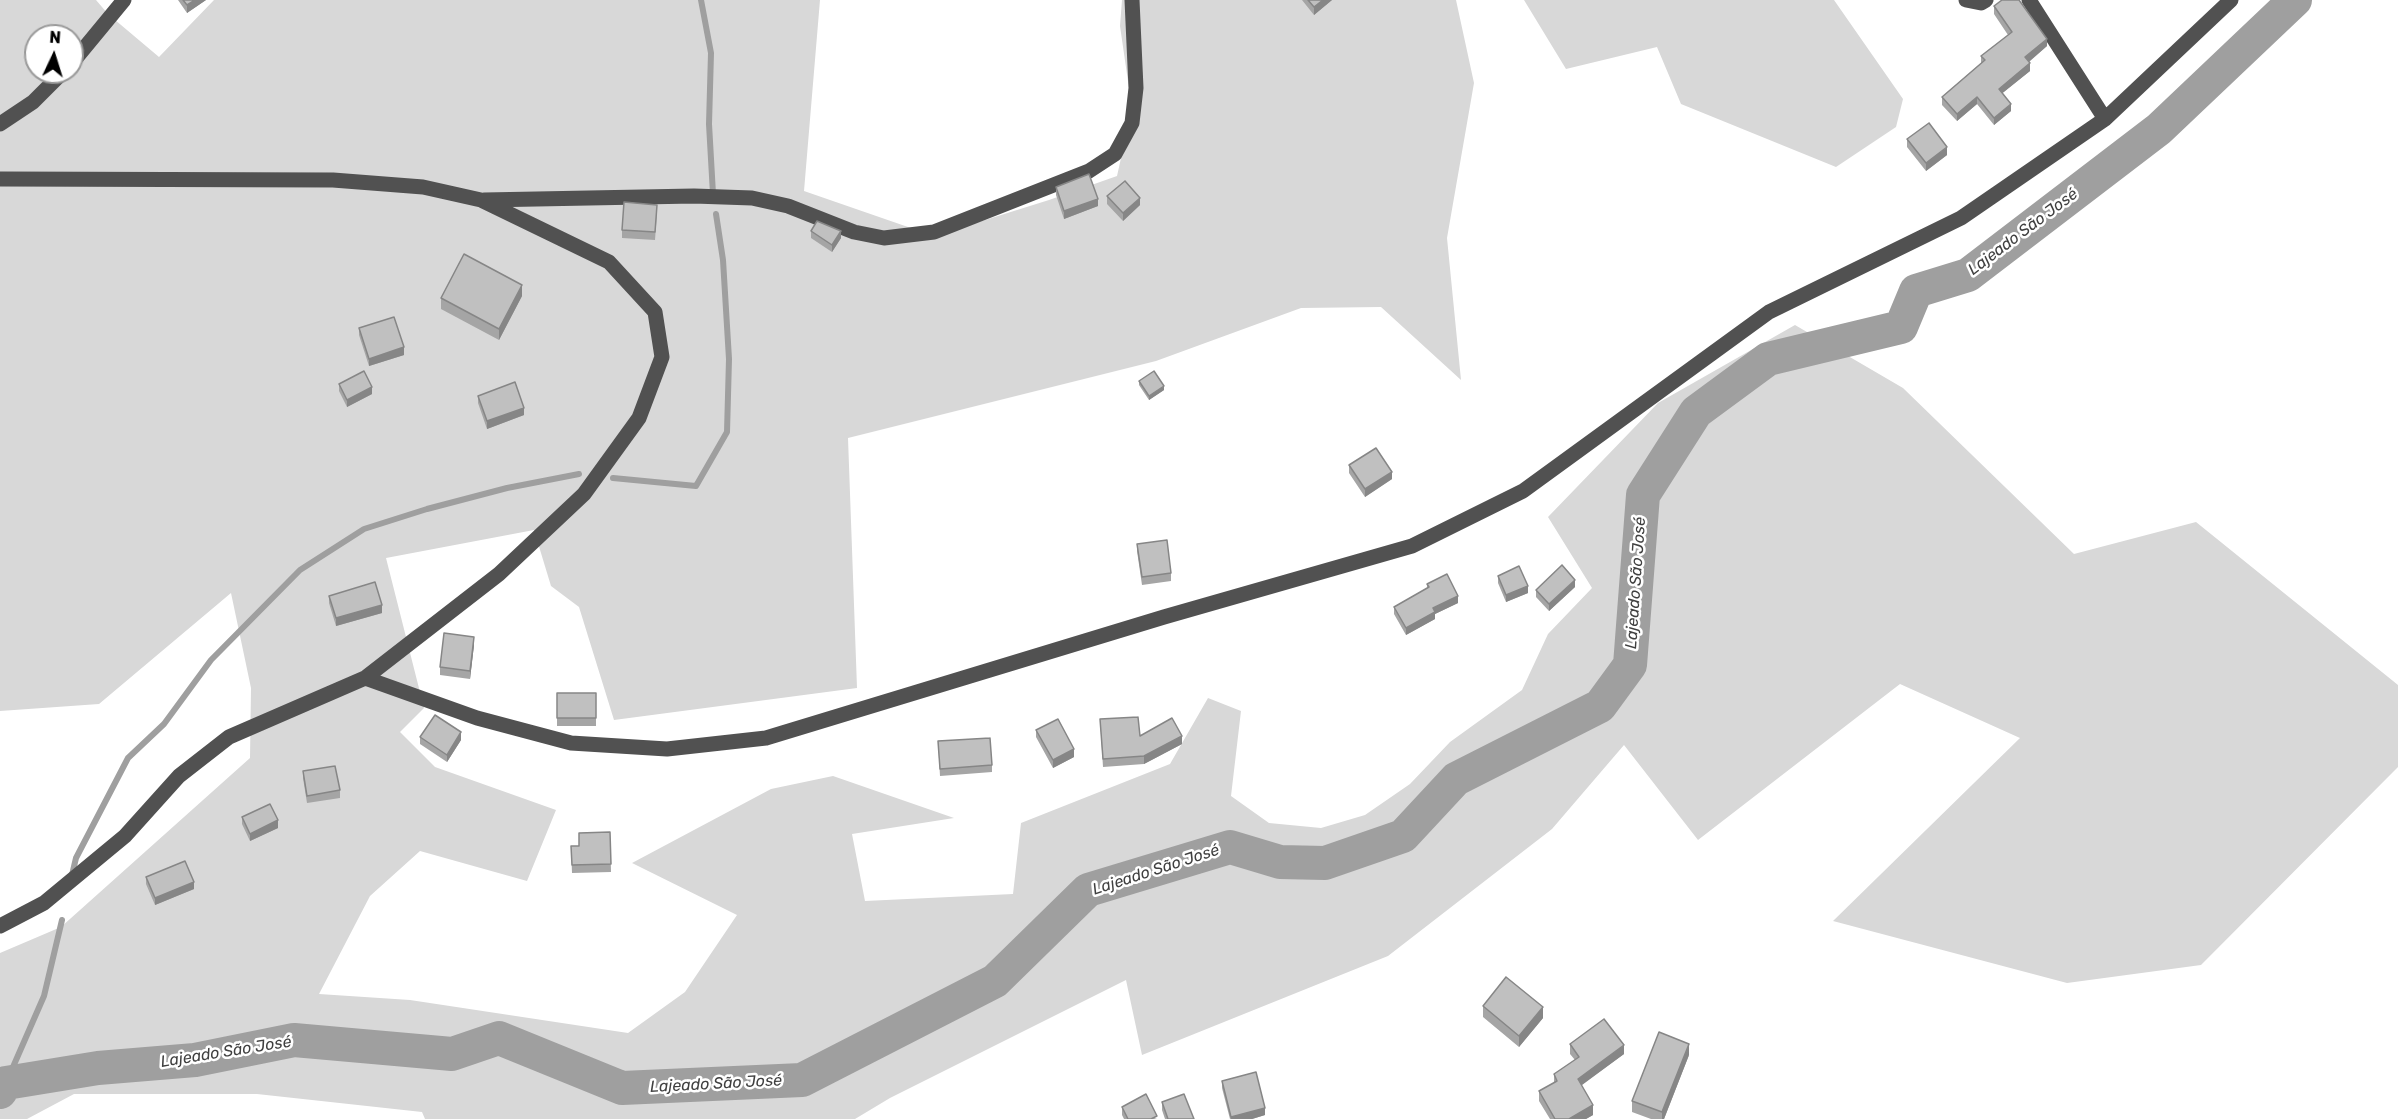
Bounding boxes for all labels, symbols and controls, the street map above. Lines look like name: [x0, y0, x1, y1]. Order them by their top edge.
north arrow: [24, 24, 84, 84]
text: N: [49, 28, 62, 47]
water label: Lajeado São José: [1964, 185, 2082, 279]
water label: Lajeado São José: [1622, 516, 1650, 650]
water label: Lajeado São José: [1090, 840, 1222, 900]
water label: Lajeado São José: [159, 1032, 293, 1072]
water label: Lajeado São José: [650, 1071, 782, 1097]

